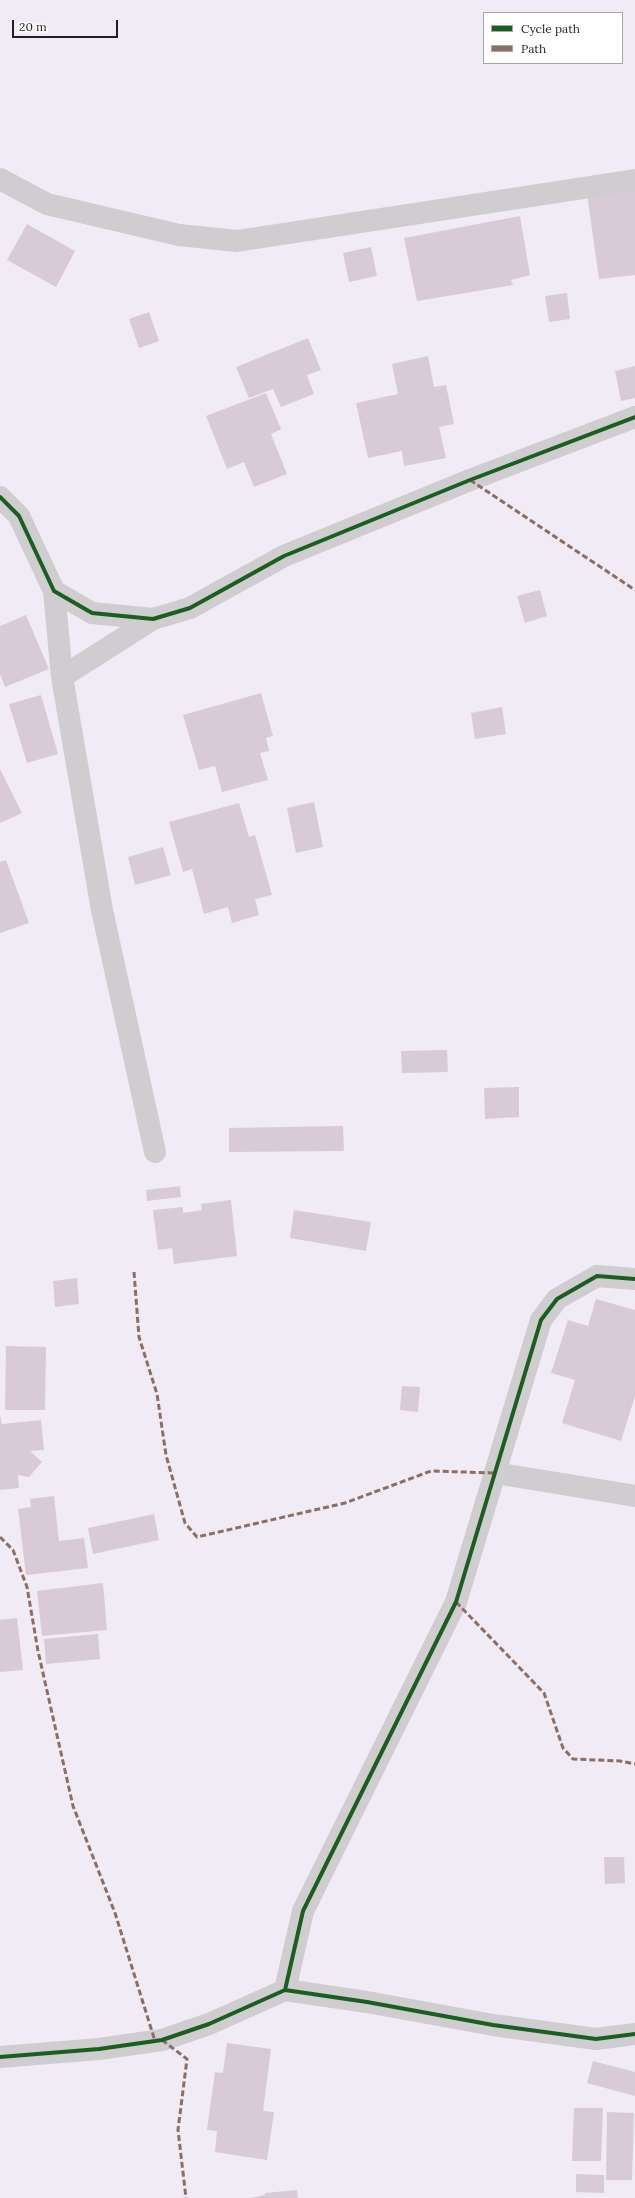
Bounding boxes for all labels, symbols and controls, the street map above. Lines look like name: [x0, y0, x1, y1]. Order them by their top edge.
scale bar: [14, 12, 120, 38]
legend: [483, 12, 623, 64]
text: 20 m: [19, 19, 47, 34]
text: Cycle path: [521, 21, 580, 36]
text: Path: [521, 41, 546, 56]

